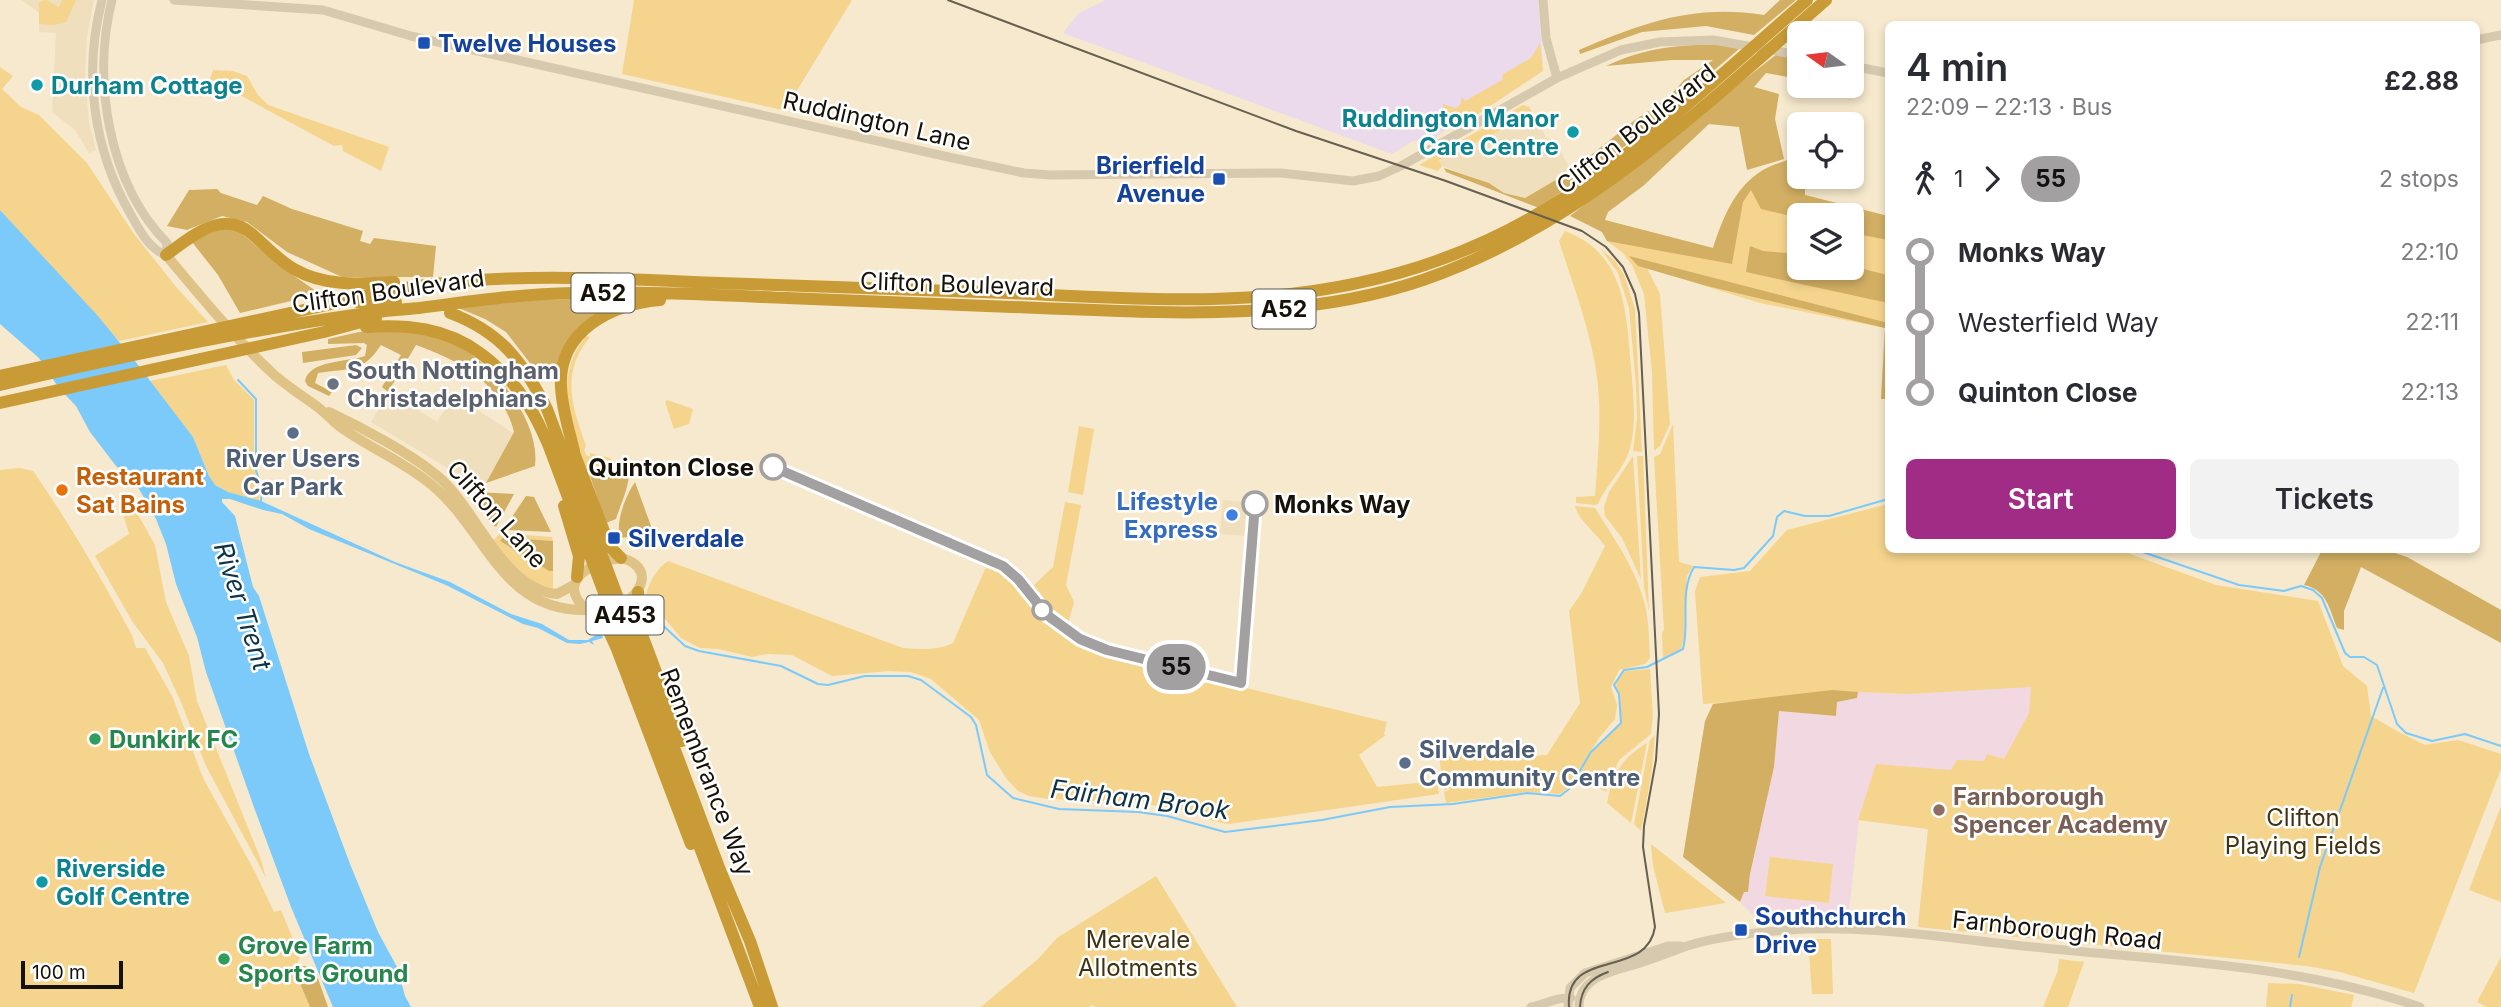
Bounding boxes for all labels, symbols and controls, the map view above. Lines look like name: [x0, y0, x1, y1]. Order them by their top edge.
north arrow: [1787, 21, 1864, 98]
map controls: [1787, 21, 1864, 280]
place label: Twelve Houses: [438, 29, 616, 58]
marker: Twelve Houses: [416, 35, 432, 51]
text: 4 min: [1906, 44, 2008, 90]
street label: Clifton Boulevard: [1551, 58, 1721, 200]
text: £2.88: [2384, 65, 2459, 96]
place label: Durham Cottage: [51, 71, 243, 100]
marker: Durham Cottage: [29, 77, 45, 93]
street label: Ruddington Lane: [780, 85, 974, 157]
text: 22:09 – 22:13 · Bus: [1906, 93, 2112, 121]
place label: Ruddington Manor Care Centre: [1342, 104, 1559, 161]
button: locate: [1787, 112, 1864, 189]
marker: Ruddington Manor Care Centre: [1565, 124, 1581, 140]
place label: Brierfield Avenue: [1096, 151, 1205, 208]
icon: walk: [1906, 160, 1944, 198]
icon: forward: [1973, 160, 2011, 198]
text: 55: [2035, 164, 2066, 193]
text: 1: [1954, 165, 1963, 193]
text: 2 stops: [2379, 165, 2459, 193]
marker: Brierfield Avenue: [1211, 171, 1227, 187]
button: layers: [1787, 203, 1864, 280]
text: Monks Way: [1958, 237, 2106, 268]
text: 22:10: [2400, 238, 2459, 266]
street label: Clifton Boulevard: [290, 263, 486, 319]
street label: Clifton Boulevard: [860, 266, 1054, 302]
road number: A52: [572, 274, 634, 312]
road number: A52: [1252, 290, 1316, 328]
text: Westerfield Way: [1958, 307, 2159, 338]
text: 22:11: [2406, 308, 2459, 336]
place label: South Nottingham Christadelphians: [347, 356, 559, 413]
marker: South Nottingham Christadelphians: [325, 376, 341, 392]
text: Quinton Close: [1958, 377, 2137, 408]
text: 22:13: [2401, 378, 2459, 406]
marker: River Users Car Park: [285, 425, 301, 441]
place label: River Users Car Park: [226, 444, 360, 501]
place label: Quinton Close: [588, 453, 754, 482]
street label: Clifton Lane: [441, 454, 553, 574]
marker: Quinton Close: [760, 454, 786, 480]
button: Start: [1906, 459, 2176, 539]
button: Tickets: [2190, 459, 2459, 539]
place label: Restaurant Sat Bains: [76, 462, 204, 519]
marker: Restaurant Sat Bains: [54, 482, 70, 498]
place label: Lifestyle Express: [1117, 487, 1218, 544]
place label: Monks Way: [1274, 490, 1411, 519]
marker: Monks Way: [1242, 491, 1268, 517]
marker: Lifestyle Express: [1224, 507, 1240, 523]
place label: Silverdale: [628, 524, 744, 553]
marker: Silverdale: [606, 530, 622, 546]
water label: River Trent: [208, 538, 278, 674]
road number: A453: [586, 596, 664, 635]
unlabelled marker: [1032, 600, 1052, 620]
line badge: 55: [1144, 644, 1208, 690]
text: 55: [1161, 652, 1191, 681]
street label: Remembrance Way: [654, 664, 760, 880]
place label: Dunkirk FC: [109, 725, 238, 754]
marker: Dunkirk FC: [87, 731, 103, 747]
place label: Silverdale Community Centre: [1419, 735, 1640, 792]
marker: Silverdale Community Centre: [1397, 755, 1413, 771]
water label: Fairham Brook: [1049, 773, 1232, 825]
place label: Farnborough Spencer Academy: [1953, 782, 2169, 839]
marker: Farnborough Spencer Academy: [1931, 802, 1947, 818]
park label: Clifton Playing Fields: [2225, 803, 2381, 860]
place label: Riverside Golf Centre: [56, 854, 190, 911]
marker: Riverside Golf Centre: [34, 874, 50, 890]
place label: Southchurch Drive: [1755, 902, 1906, 959]
street label: Farnborough Road: [1951, 905, 2163, 955]
marker: Southchurch Drive: [1733, 922, 1749, 938]
park label: Merevale Allotments: [1078, 925, 1198, 982]
place label: Grove Farm Sports Ground: [238, 931, 408, 988]
marker: Grove Farm Sports Ground: [216, 951, 232, 967]
scale bar: [21, 958, 122, 990]
text: 100 m: [32, 961, 86, 984]

